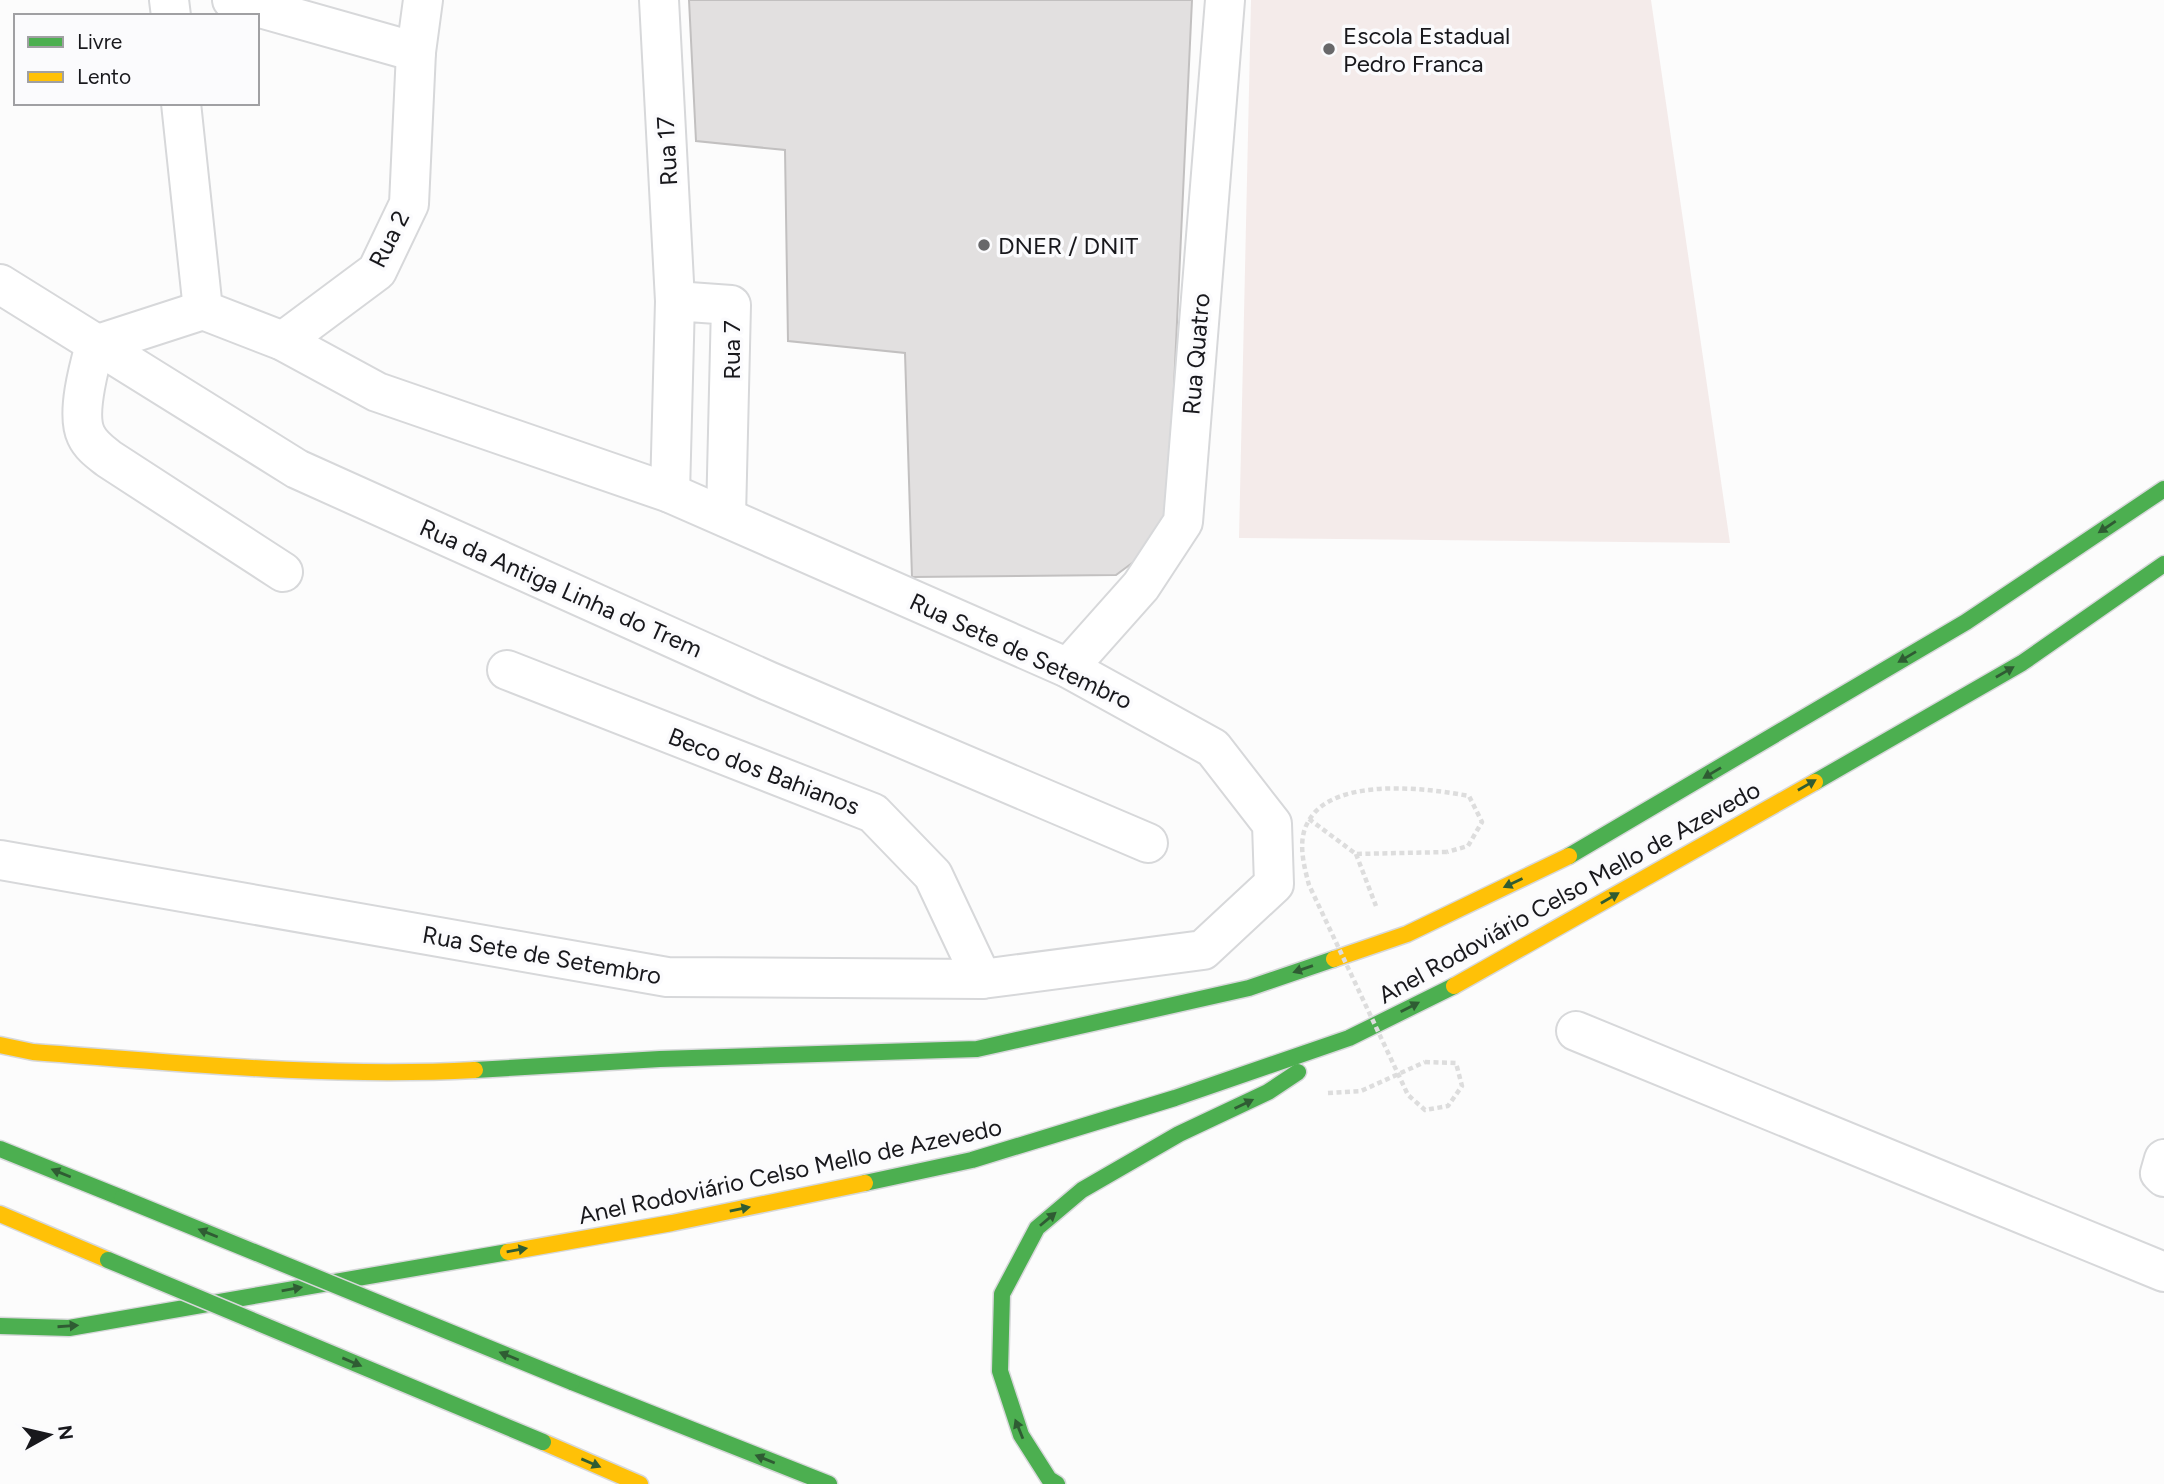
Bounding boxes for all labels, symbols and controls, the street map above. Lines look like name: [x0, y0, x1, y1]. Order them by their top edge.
legend: [14, 14, 259, 105]
place label: Escola Estadual Pedro Franca: [1343, 21, 1510, 78]
text: Livre: [77, 29, 122, 54]
marker: Escola Estadual Pedro Franca: [1321, 41, 1337, 57]
text: Lento: [77, 64, 131, 89]
street label: Rua 17: [651, 115, 683, 186]
street label: Rua 2: [362, 206, 416, 272]
place label: DNER / DNIT: [998, 231, 1138, 260]
marker: DNER / DNIT: [976, 237, 992, 253]
street label: Rua Quatro: [1176, 292, 1216, 416]
street label: Rua 7: [717, 320, 746, 380]
street label: Rua da Antiga Linha do Trem: [415, 513, 707, 663]
one-way arrow: [2098, 520, 2116, 534]
street label: Rua Sete de Setembro: [905, 587, 1137, 715]
one-way arrow: [1898, 651, 1917, 663]
one-way arrow: [1995, 666, 2014, 678]
street label: Beco dos Bahianos: [664, 721, 864, 821]
one-way arrow: [1702, 767, 1721, 779]
street label: Anel Rodoviário Celso Mello de Azevedo: [1373, 775, 1765, 1009]
one-way arrow: [1798, 779, 1817, 791]
one-way arrow: [1503, 877, 1523, 889]
one-way arrow: [1600, 892, 1619, 905]
street label: Rua Sete de Setembro: [420, 920, 664, 990]
one-way arrow: [1292, 964, 1313, 975]
one-way arrow: [1400, 1002, 1420, 1013]
one-way arrow: [1234, 1098, 1254, 1109]
street label: Anel Rodoviário Celso Mello de Azevedo: [576, 1112, 1004, 1230]
one-way arrow: [51, 1168, 72, 1179]
one-way arrow: [729, 1203, 751, 1214]
one-way arrow: [1039, 1211, 1057, 1226]
one-way arrow: [197, 1227, 218, 1238]
one-way arrow: [506, 1244, 528, 1255]
one-way arrow: [282, 1283, 304, 1294]
one-way arrow: [57, 1321, 79, 1332]
one-way arrow: [499, 1350, 519, 1362]
one-way arrow: [341, 1357, 362, 1368]
north arrow: [14, 1400, 84, 1470]
one-way arrow: [1014, 1418, 1025, 1439]
text: N: [53, 1424, 78, 1442]
one-way arrow: [755, 1453, 776, 1464]
one-way arrow: [581, 1458, 602, 1469]

